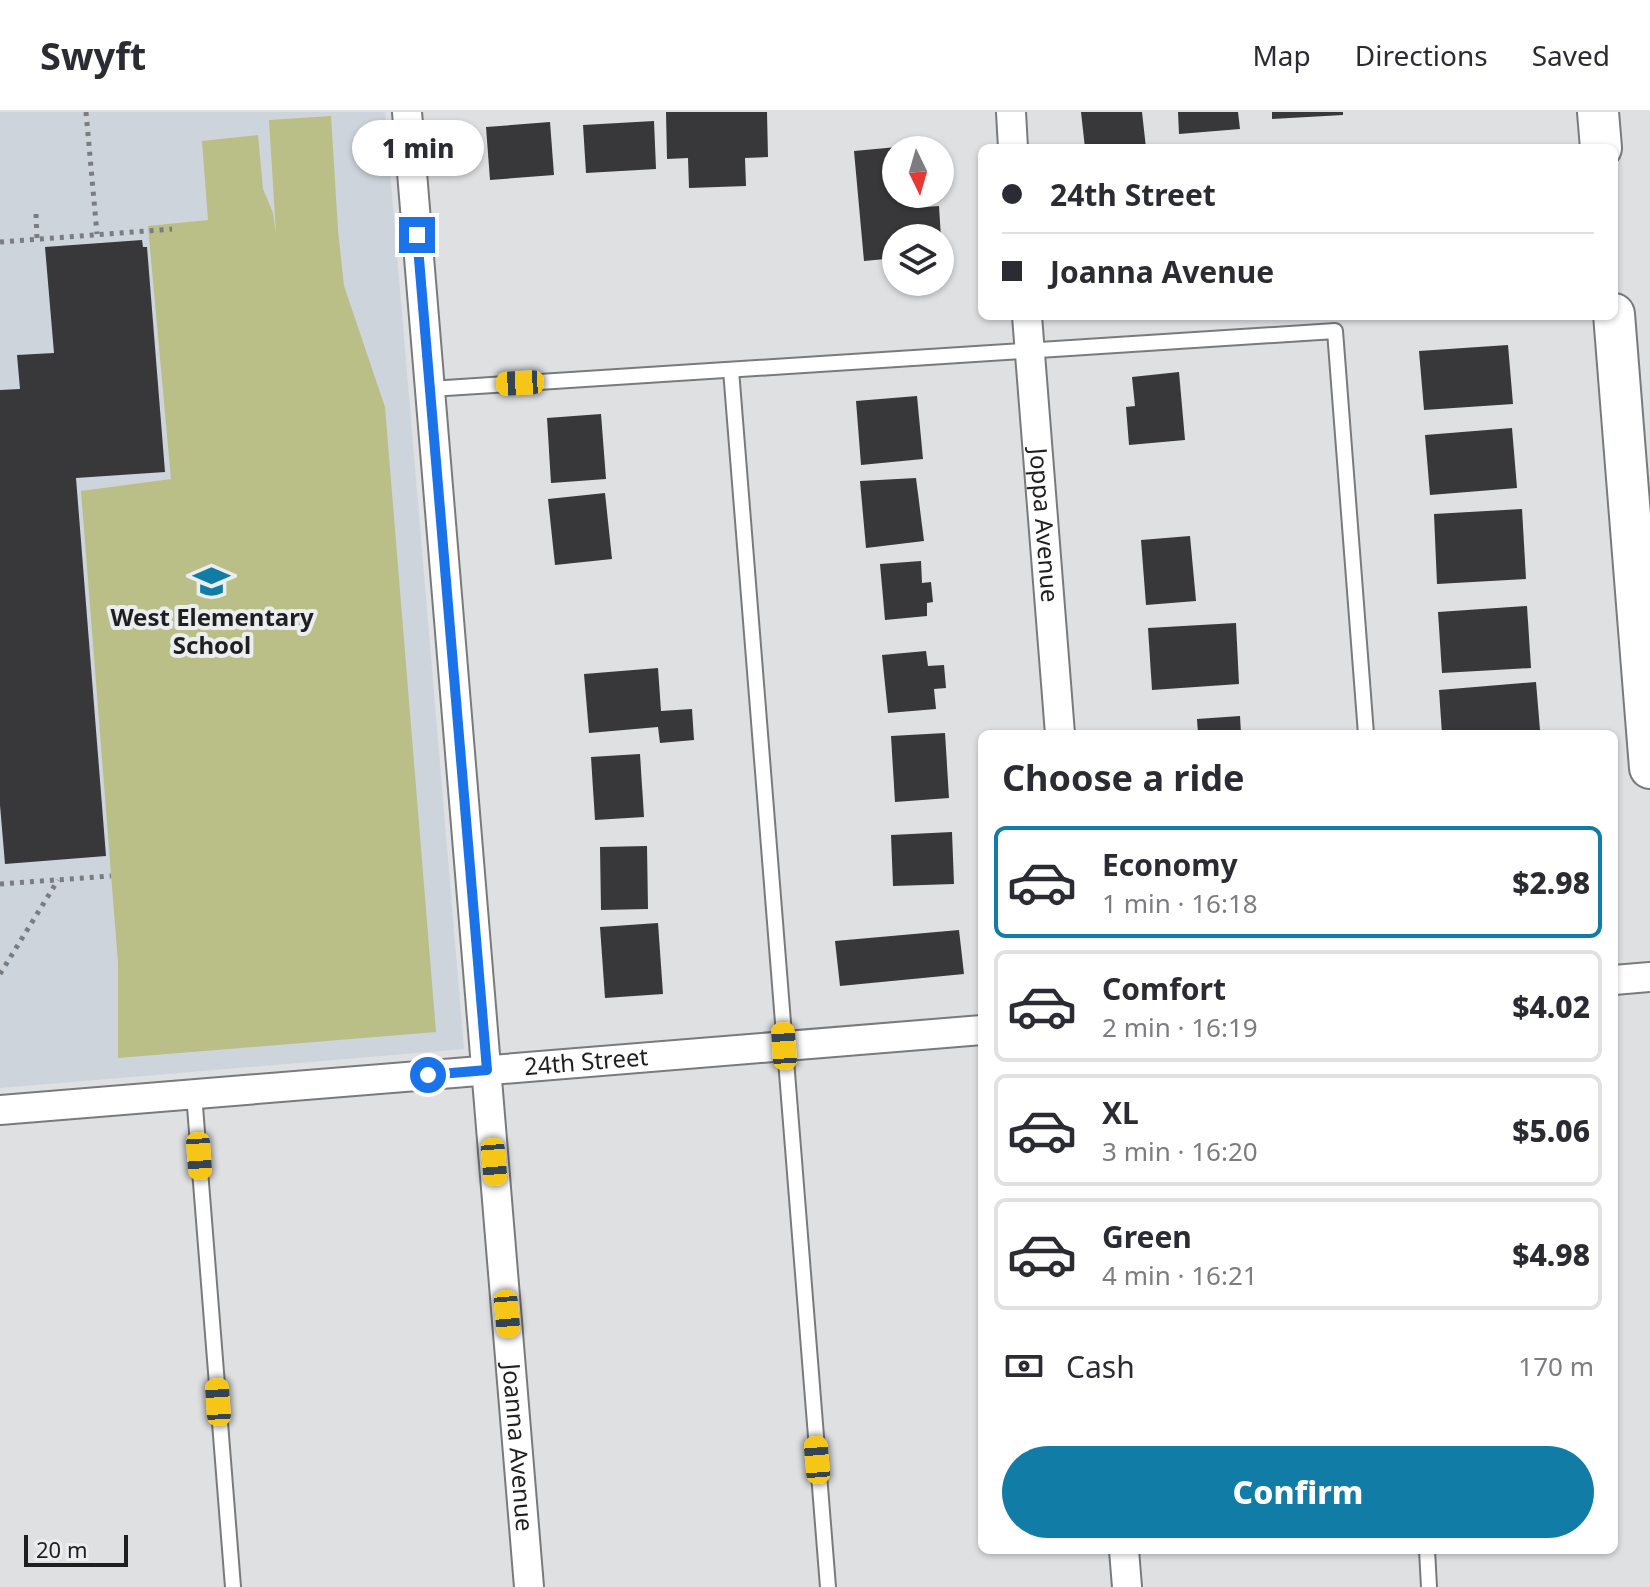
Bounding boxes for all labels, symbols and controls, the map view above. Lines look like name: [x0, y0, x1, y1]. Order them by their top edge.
text: Swyft: [40, 29, 146, 81]
text: Map: [1252, 36, 1311, 74]
text: Directions: [1355, 36, 1488, 74]
text: Saved: [1532, 36, 1610, 74]
callout: 1 min: [351, 119, 483, 175]
text: 1 min: [382, 130, 454, 166]
north arrow: [882, 136, 954, 208]
map controls: [882, 136, 954, 296]
text: 24th Street: [1050, 174, 1216, 215]
route end: [399, 217, 435, 253]
button: layers: [882, 224, 954, 296]
text: Joanna Avenue: [1050, 251, 1274, 292]
car: [495, 370, 545, 396]
street label: Joppa Avenue: [1022, 445, 1068, 604]
school or university icon: West Elementary School: [193, 562, 231, 600]
place label: West Elementary School: [110, 600, 314, 661]
text: Choose a ride: [1002, 753, 1244, 802]
text: Economy: [1102, 844, 1238, 885]
icon: car: [1006, 846, 1078, 918]
text: $2.98: [1512, 862, 1590, 903]
text: 1 min · 16:18: [1102, 885, 1258, 921]
text: Comfort: [1102, 968, 1226, 1009]
icon: car: [1006, 970, 1078, 1042]
text: $4.02: [1512, 986, 1590, 1027]
text: 2 min · 16:19: [1102, 1009, 1258, 1045]
car: [770, 1021, 798, 1071]
street label: 24th Street: [523, 1039, 650, 1082]
route start: [410, 1057, 446, 1093]
text: XL: [1102, 1092, 1139, 1133]
icon: car: [1006, 1094, 1078, 1166]
text: $5.06: [1512, 1110, 1590, 1151]
car: [185, 1131, 213, 1181]
text: 3 min · 16:20: [1102, 1133, 1258, 1169]
car: [480, 1137, 508, 1187]
text: Green: [1102, 1216, 1192, 1257]
icon: car: [1006, 1218, 1078, 1290]
text: $4.98: [1512, 1234, 1590, 1275]
text: 4 min · 16:21: [1102, 1257, 1258, 1293]
car: [493, 1289, 521, 1339]
icon: cash: [1002, 1344, 1046, 1388]
text: Cash: [1066, 1346, 1135, 1387]
text: 170 m: [1518, 1348, 1594, 1384]
street label: Joanna Avenue: [495, 1360, 542, 1533]
car: [204, 1377, 232, 1427]
car: [803, 1435, 831, 1485]
button: Confirm: [1002, 1446, 1594, 1538]
scale bar: [24, 1531, 128, 1567]
text: 20 m: [36, 1534, 87, 1564]

